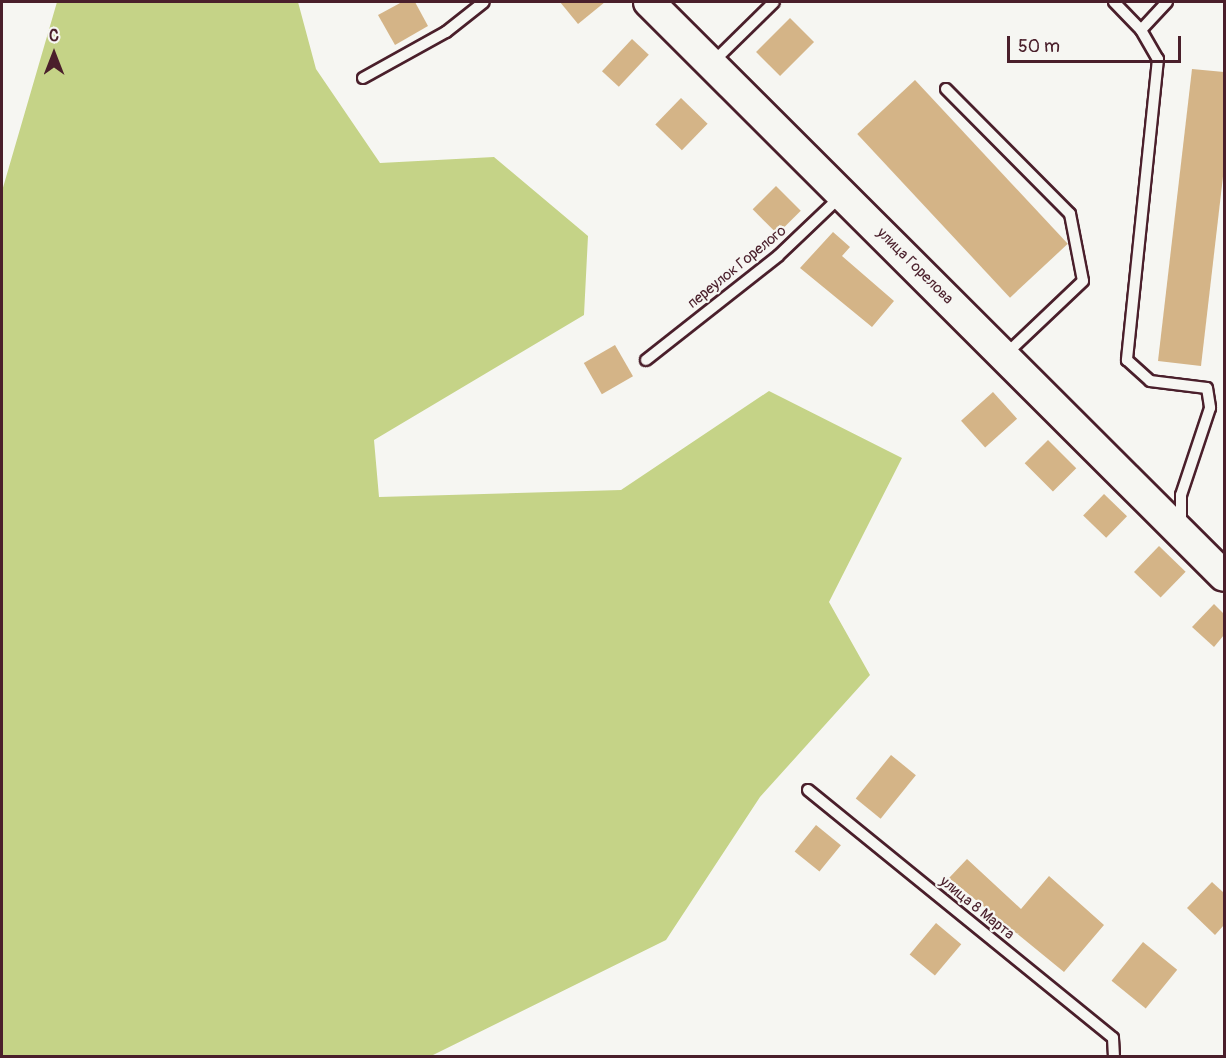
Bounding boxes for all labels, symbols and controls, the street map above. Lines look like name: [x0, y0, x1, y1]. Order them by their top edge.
north arrow: [24, 24, 84, 84]
scale bar: [1010, 24, 1184, 62]
text: С: [49, 26, 59, 46]
text: 50 m: [1018, 35, 1060, 58]
street label: переулок Горелого: [684, 222, 790, 312]
street label: улица Горелова: [873, 224, 957, 308]
street label: улица 8 Марта: [936, 872, 1018, 944]

